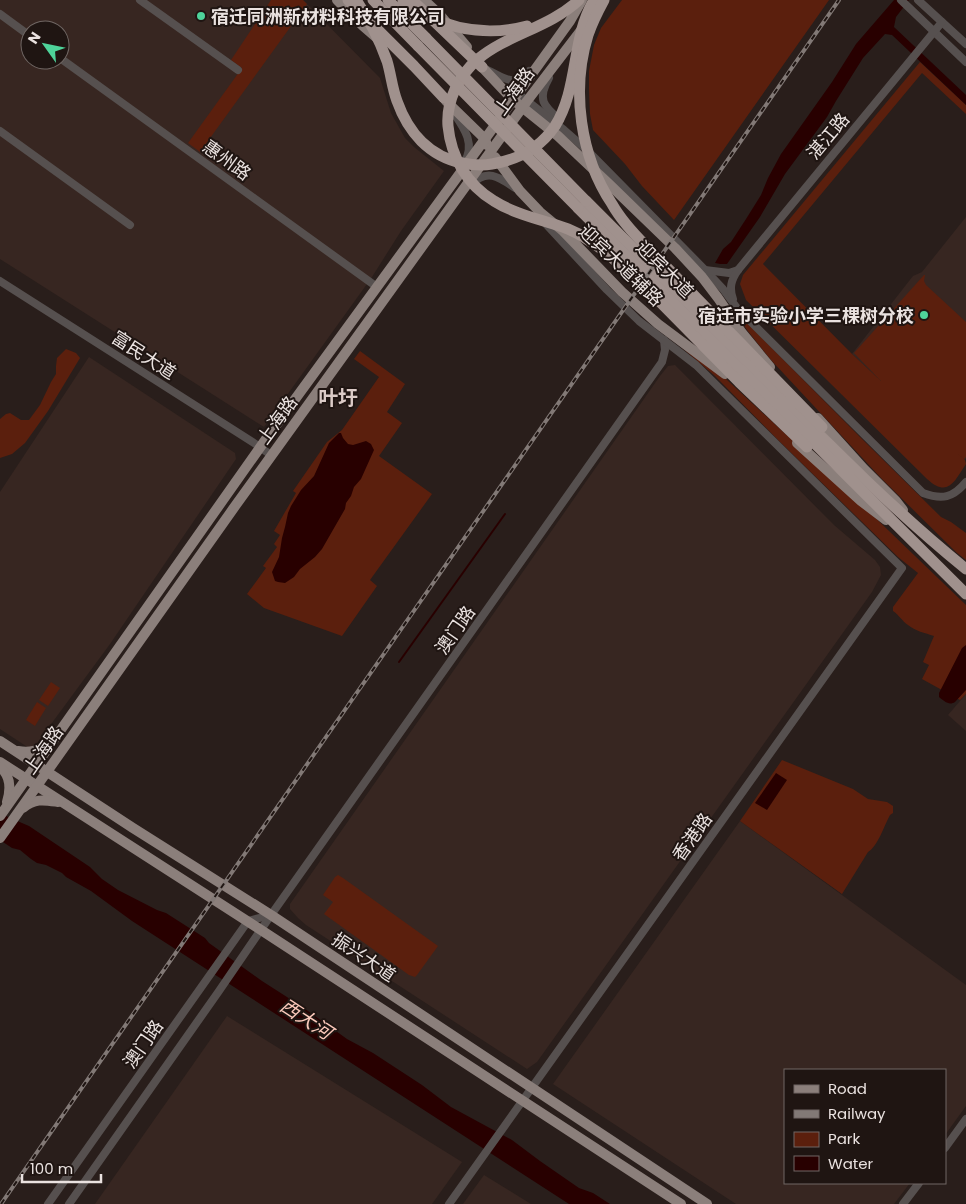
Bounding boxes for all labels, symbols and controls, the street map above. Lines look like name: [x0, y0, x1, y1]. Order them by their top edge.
place label: 宿迁同洲新材料科技有限公司: [211, 4, 445, 29]
marker: 宿迁同洲新材料科技有限公司: [195, 10, 207, 22]
north arrow: [20, 20, 70, 70]
text: N: [23, 28, 45, 48]
street label: 上海路: [488, 62, 540, 120]
street label: 湛江路: [801, 107, 855, 165]
street label: 惠州路: [198, 134, 256, 186]
street label: 迎宾大道辅路: [575, 220, 667, 310]
street label: 迎宾大道: [632, 236, 698, 302]
place label: 宿迁市实验小学三棵树分校: [698, 303, 914, 328]
marker: 宿迁市实验小学三棵树分校: [918, 309, 930, 321]
street label: 富民大道: [107, 325, 181, 385]
district label: 叶圩: [318, 384, 358, 412]
street label: 上海路: [251, 391, 303, 449]
street label: 澳门路: [429, 601, 481, 659]
street label: 上海路: [17, 721, 69, 779]
street label: 香港路: [666, 808, 718, 866]
street label: 振兴大道: [327, 927, 401, 987]
water label: 西大河: [275, 992, 341, 1048]
street label: 澳门路: [117, 1015, 169, 1073]
legend: [784, 1069, 946, 1184]
text: Road: [828, 1078, 867, 1099]
text: Railway: [828, 1103, 886, 1124]
text: Park: [828, 1128, 860, 1149]
scale bar: [22, 1152, 101, 1184]
text: Water: [828, 1153, 874, 1174]
text: 100 m: [30, 1158, 73, 1179]

